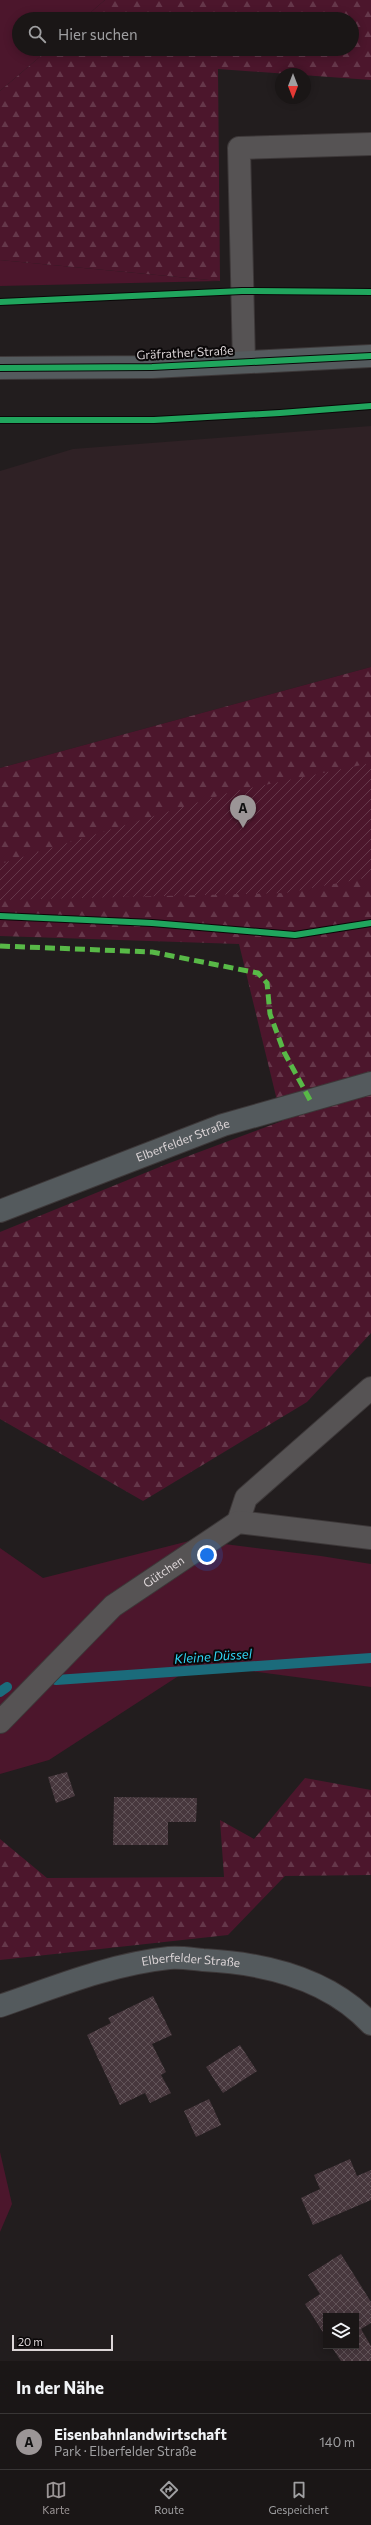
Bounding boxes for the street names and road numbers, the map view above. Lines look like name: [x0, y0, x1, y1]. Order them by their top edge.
street label: Gräfrather Straße: [136, 342, 234, 362]
street label: Elberfelder Straße: [134, 1116, 231, 1164]
street label: Gütchen: [140, 1552, 186, 1590]
street label: Elberfelder Straße: [140, 1950, 241, 1969]

